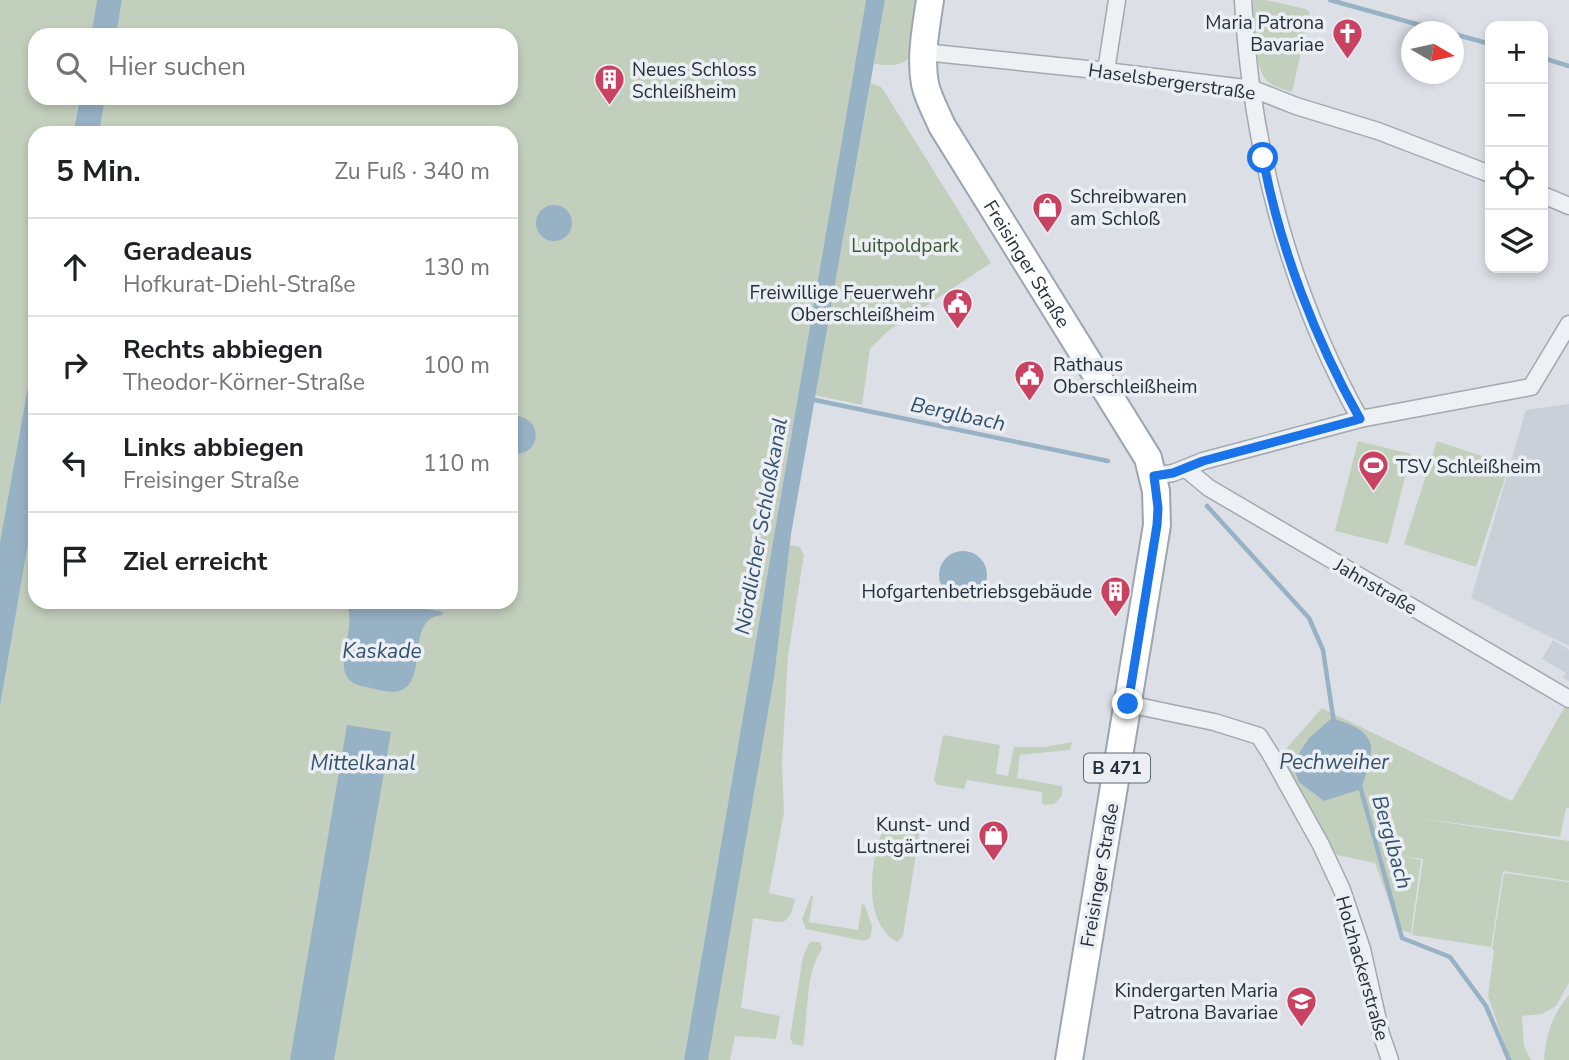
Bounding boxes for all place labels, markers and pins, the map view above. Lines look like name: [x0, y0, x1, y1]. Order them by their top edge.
place label: Maria Patrona Bavariae: [1205, 10, 1324, 58]
church icon: Maria Patrona Bavariae: [1330, 16, 1364, 60]
place label: Neues Schloss Schleißheim: [632, 57, 757, 105]
building icon: Neues Schloss Schleißheim: [592, 63, 626, 107]
place label: Schreibwaren am Schloß: [1070, 184, 1187, 232]
shop icon: Schreibwaren am Schloß: [1030, 190, 1064, 234]
place label: Freiwillige Feuerwehr Oberschleißheim: [750, 280, 935, 328]
public building icon: Freiwillige Feuerwehr Oberschleißheim: [941, 286, 975, 330]
place label: Rathaus Oberschleißheim: [1053, 352, 1198, 400]
public building icon: Rathaus Oberschleißheim: [1013, 358, 1047, 402]
sports icon: TSV Schleißheim: [1356, 449, 1390, 493]
place label: TSV Schleißheim: [1396, 454, 1541, 480]
building icon: Hofgartenbetriebsgebäude: [1098, 574, 1132, 618]
place label: Hofgartenbetriebsgebäude: [861, 579, 1092, 605]
place label: Kunst- und Lustgärtnerei: [856, 812, 970, 860]
shop icon: Kunst- und Lustgärtnerei: [976, 818, 1010, 862]
place label: Kindergarten Maria Patrona Bavariae: [1115, 978, 1278, 1026]
school or university icon: Kindergarten Maria Patrona Bavariae: [1284, 984, 1318, 1028]

